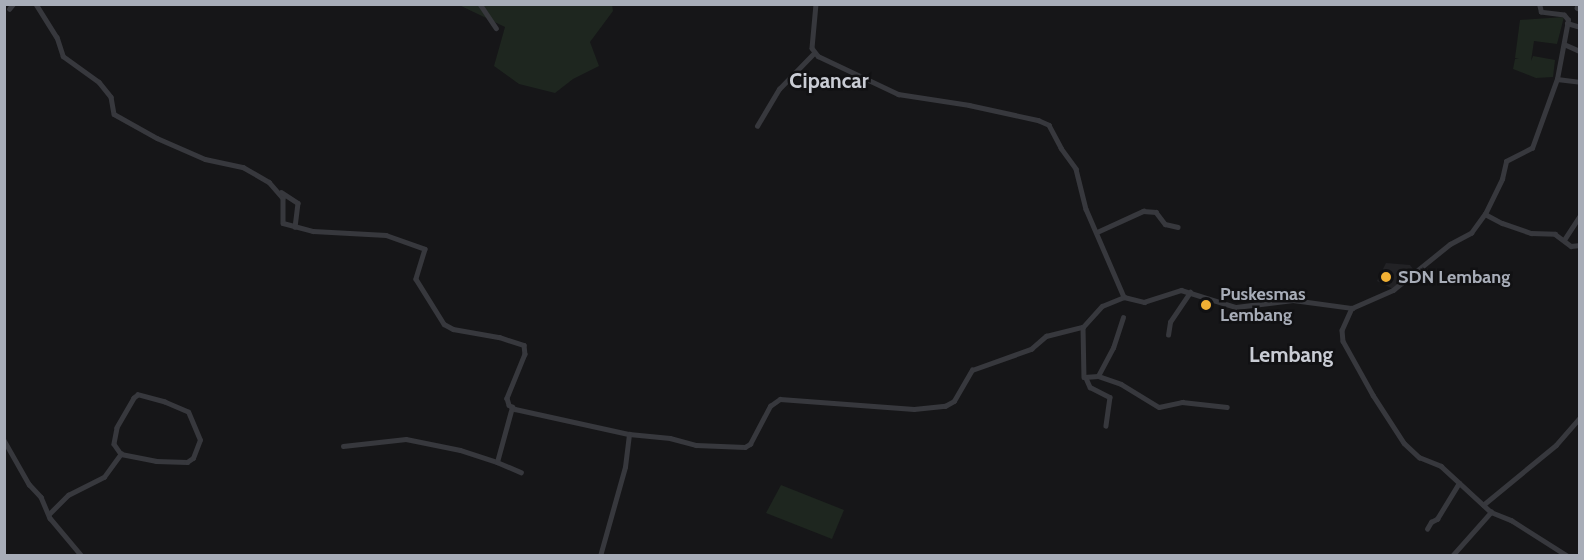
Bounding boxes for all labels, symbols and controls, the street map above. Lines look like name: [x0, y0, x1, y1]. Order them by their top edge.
district label: Cipancar: [789, 68, 869, 94]
place label: SDN Lembang: [1398, 266, 1510, 288]
marker: SDN Lembang: [1379, 270, 1393, 284]
place label: Puskesmas Lembang: [1220, 284, 1306, 326]
marker: Puskesmas Lembang: [1197, 296, 1215, 314]
district label: Lembang: [1249, 342, 1333, 368]

